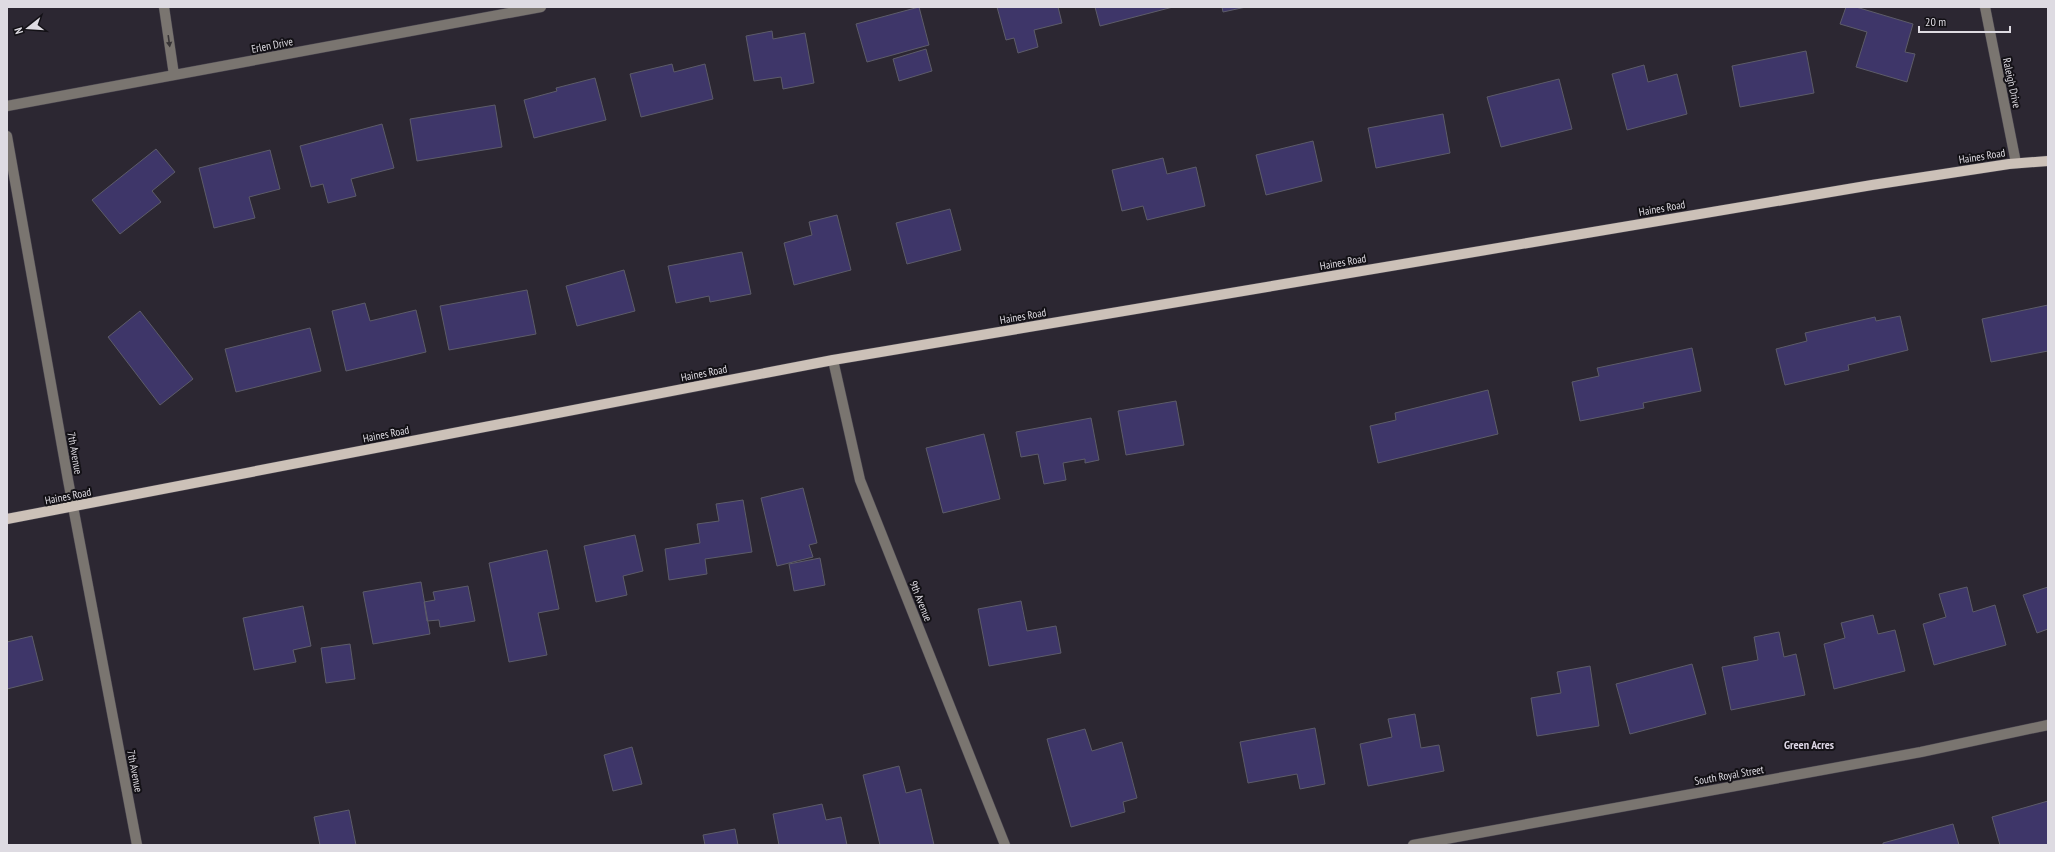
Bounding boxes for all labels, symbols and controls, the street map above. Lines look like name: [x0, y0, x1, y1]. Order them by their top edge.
north arrow: [8, 8, 48, 48]
scale bar: [1919, 8, 2010, 34]
text: 20 m: [1925, 14, 1946, 29]
text: N: [11, 26, 26, 36]
street label: Erlen Drive: [250, 34, 294, 56]
one-way arrow: [166, 35, 172, 47]
street label: Raleigh Drive: [2000, 57, 2024, 110]
street label: Haines Road: [1958, 145, 2006, 167]
street label: Haines Road: [1638, 197, 1687, 219]
street label: Haines Road: [1319, 251, 1368, 273]
street label: Haines Road: [999, 305, 1048, 327]
street label: Haines Road: [680, 362, 729, 384]
street label: Haines Road: [362, 423, 411, 445]
street label: 7th Avenue: [64, 431, 86, 476]
street label: Haines Road: [44, 485, 93, 507]
street label: 9th Avenue: [907, 579, 936, 624]
district label: Green Acres: [1784, 737, 1834, 752]
street label: 7th Avenue: [124, 749, 146, 794]
street label: South Royal Street: [1693, 762, 1765, 788]

